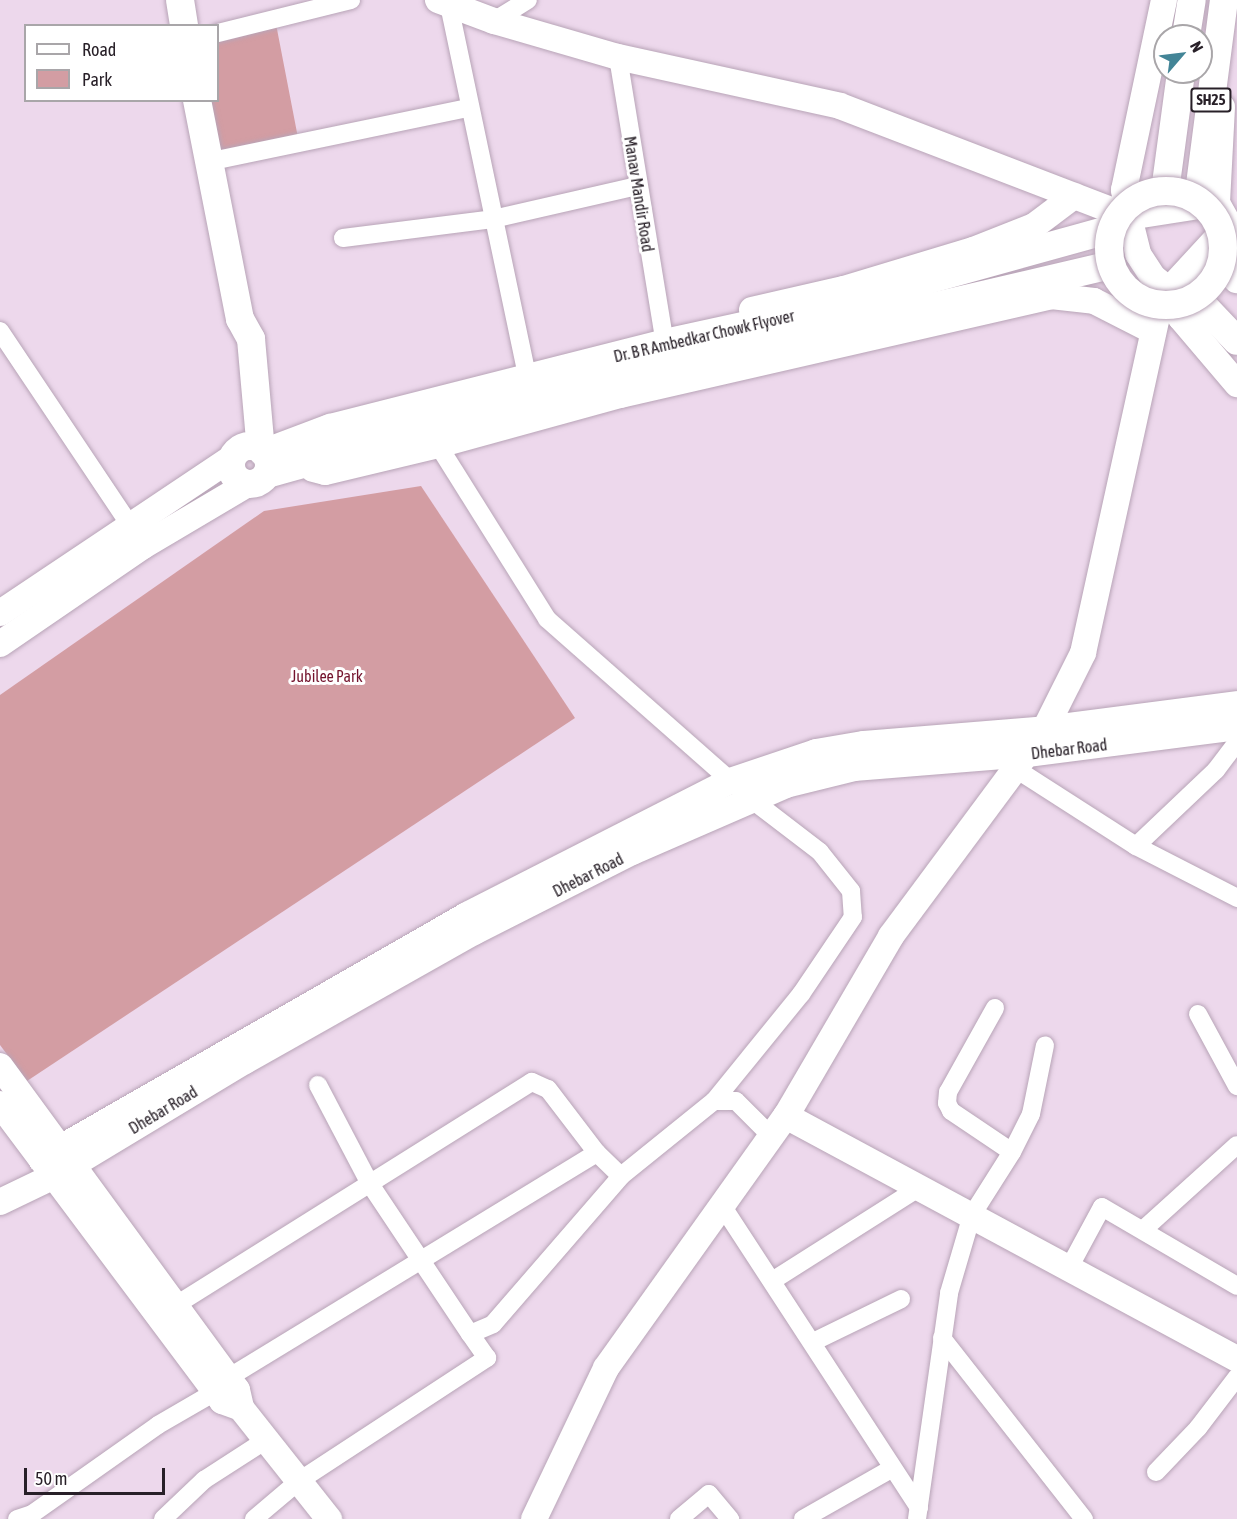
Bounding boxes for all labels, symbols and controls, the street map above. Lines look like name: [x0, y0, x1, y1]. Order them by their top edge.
legend: [24, 24, 219, 102]
north arrow: [1153, 24, 1213, 84]
text: N: [1187, 38, 1207, 55]
text: Road: [82, 39, 116, 60]
text: Park: [82, 69, 112, 90]
road number: SH25: [1190, 88, 1232, 112]
street label: Manav Mandir Road: [620, 135, 658, 253]
street label: Dr. B R Ambedkar Chowk Flyover: [612, 306, 796, 366]
park label: Jubilee Park: [291, 666, 363, 686]
street label: Dhebar Road: [1030, 735, 1108, 763]
street label: Dhebar Road: [550, 849, 626, 901]
street label: Dhebar Road: [125, 1082, 201, 1138]
scale bar: [27, 1456, 168, 1494]
text: 50 m: [35, 1468, 67, 1489]

